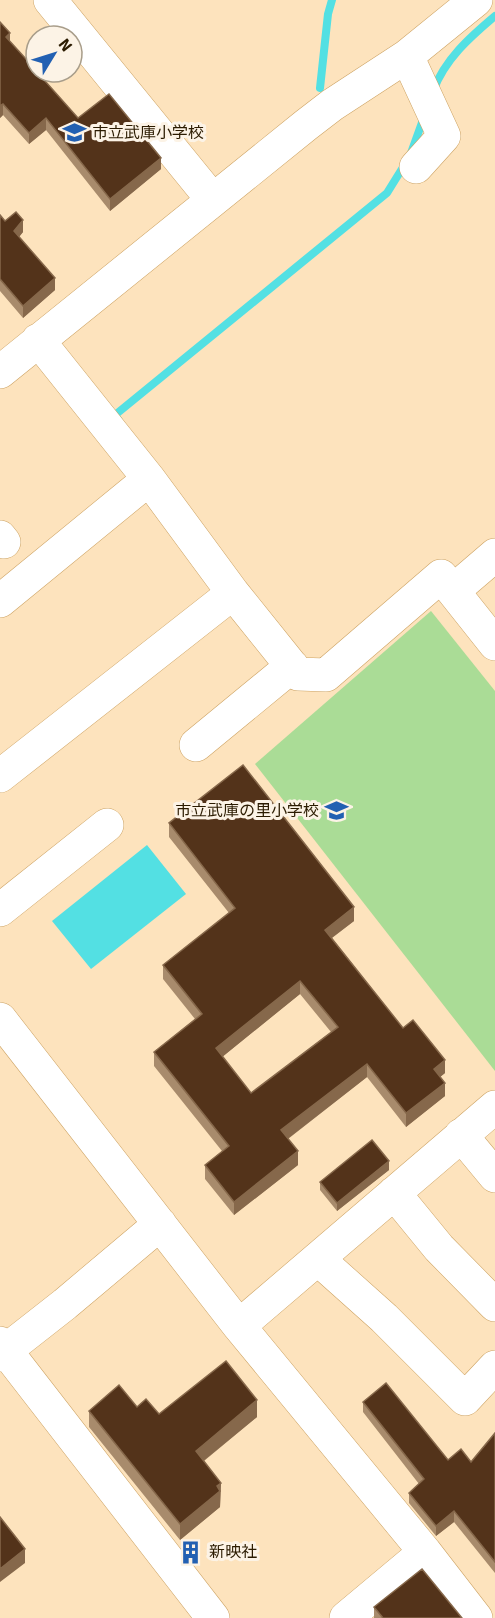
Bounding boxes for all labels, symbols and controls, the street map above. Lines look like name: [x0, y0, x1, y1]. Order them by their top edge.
north arrow: [24, 24, 84, 84]
text: N: [54, 35, 76, 56]
school or university icon: 市立武庫小学校: [61, 120, 87, 146]
place label: 市立武庫小学校: [92, 123, 204, 143]
school or university icon: 市立武庫の里小学校: [324, 798, 350, 824]
place label: 市立武庫の里小学校: [175, 801, 319, 821]
building icon: 新映社: [178, 1539, 204, 1565]
place label: 新映社: [209, 1542, 257, 1562]

